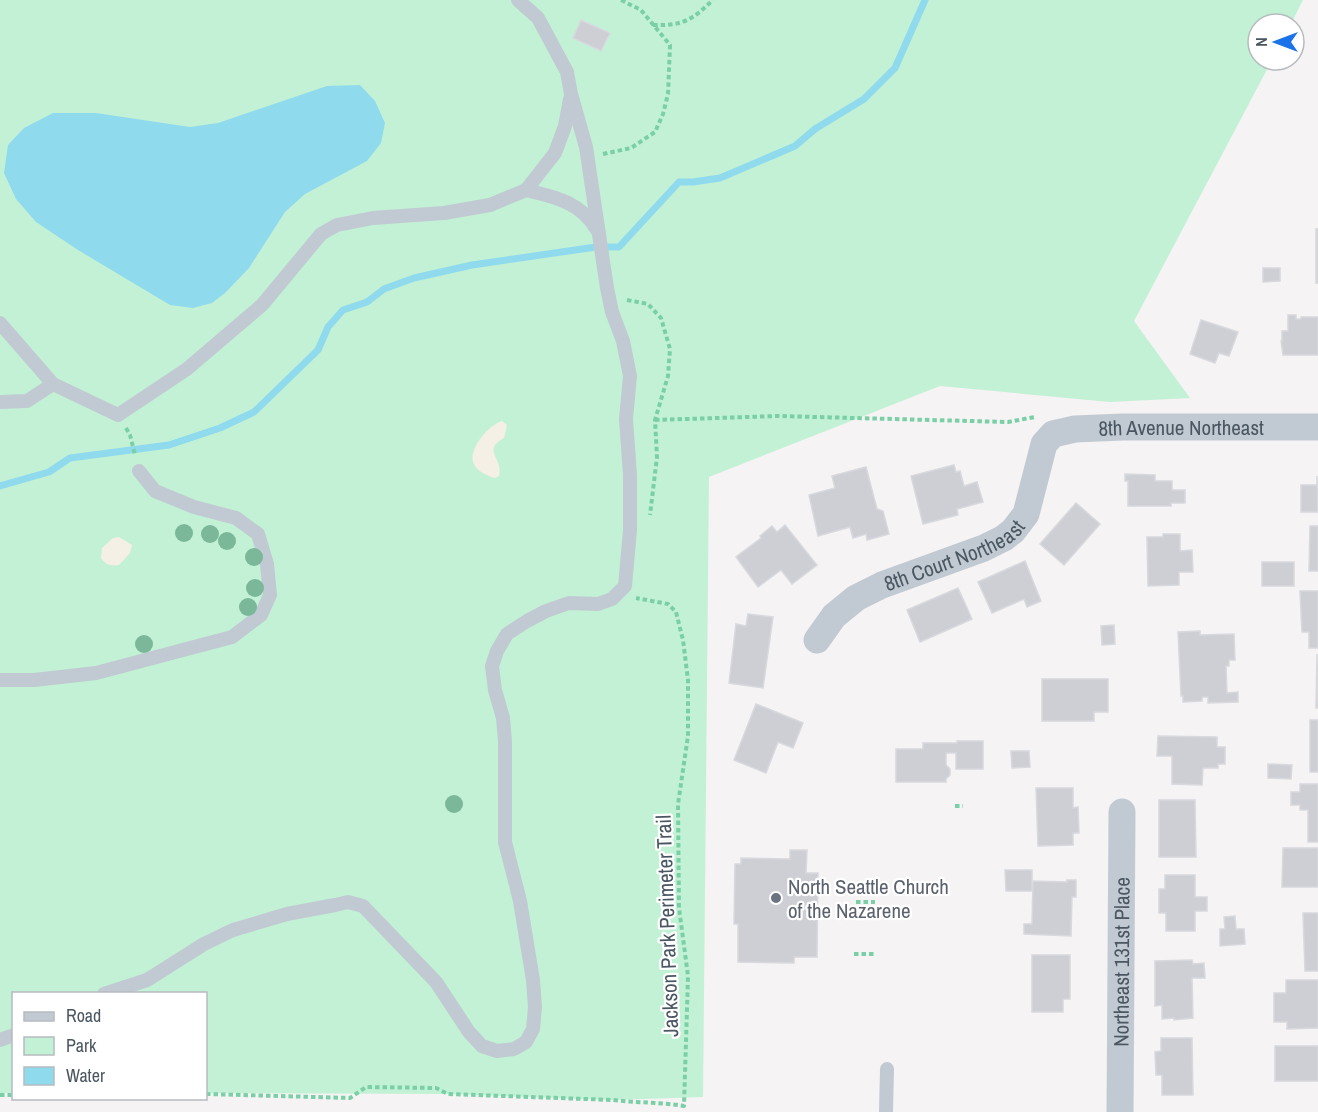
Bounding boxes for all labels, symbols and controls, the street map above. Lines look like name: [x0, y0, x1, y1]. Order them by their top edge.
north arrow: [1246, 12, 1306, 72]
text: N: [1250, 37, 1272, 47]
street label: 8th Avenue Northeast: [1098, 413, 1264, 443]
street label: 8th Court Northeast: [880, 513, 1031, 598]
street label: Jackson Park Perimeter Trail: [649, 815, 685, 1037]
place label: North Seattle Church of the Nazarene: [788, 872, 949, 925]
street label: Northeast 131st Place: [1106, 877, 1136, 1047]
marker: North Seattle Church of the Nazarene: [769, 891, 783, 905]
legend: [12, 992, 207, 1100]
text: Road: [66, 1003, 101, 1028]
text: Park: [66, 1033, 97, 1058]
text: Water: [66, 1063, 105, 1088]

